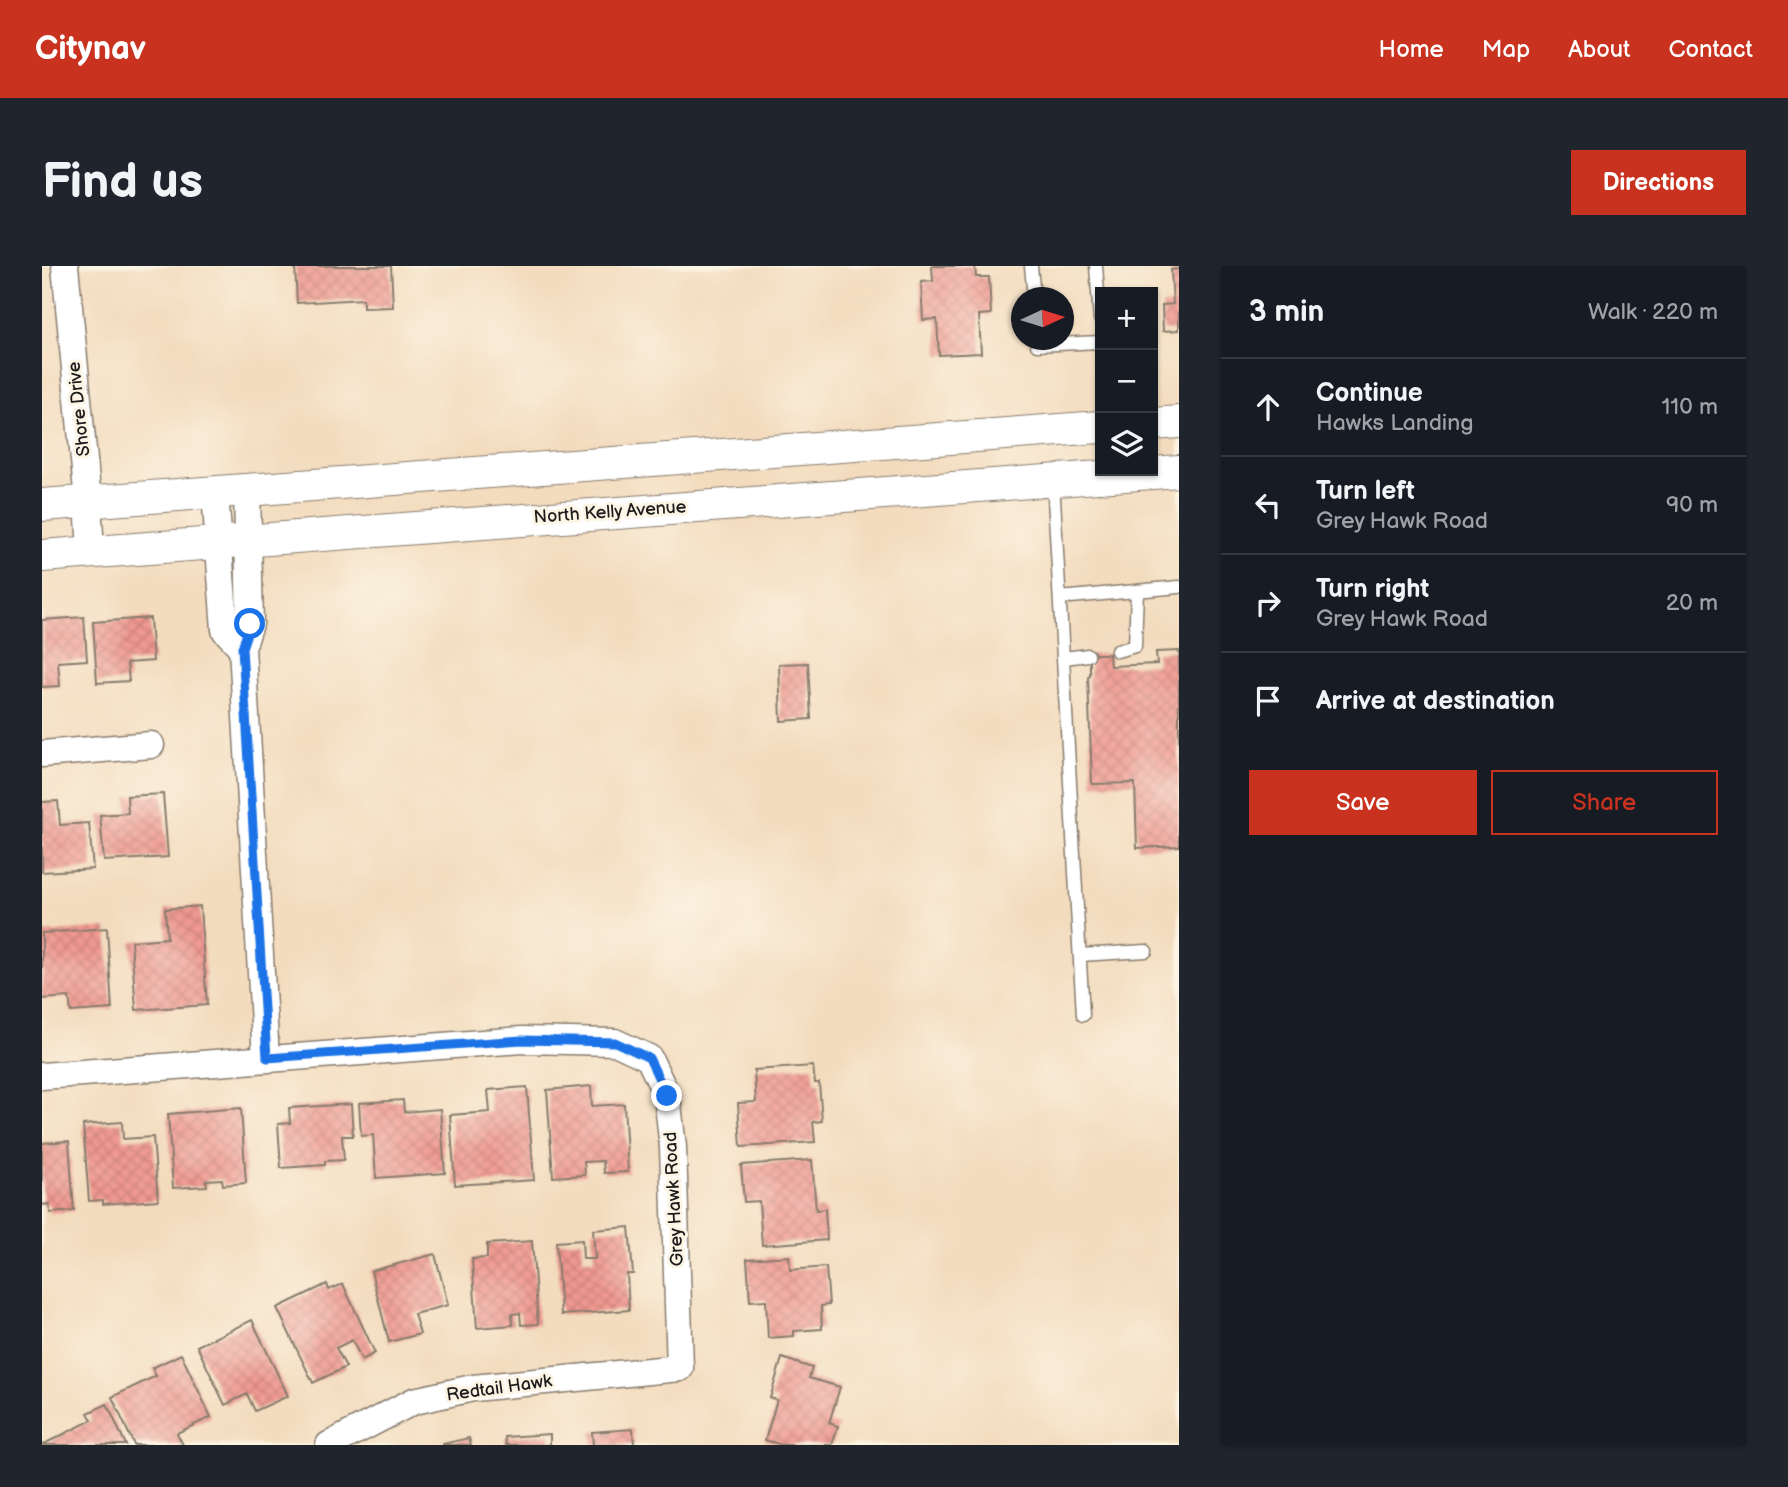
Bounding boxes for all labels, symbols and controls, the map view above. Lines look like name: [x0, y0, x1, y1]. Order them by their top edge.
text: Citynav: [35, 29, 146, 69]
text: Home: [1379, 35, 1444, 64]
text: Map: [1482, 35, 1530, 64]
text: About: [1568, 35, 1630, 64]
text: Contact: [1668, 35, 1753, 64]
button: Directions: [1571, 150, 1746, 215]
text: Find us: [42, 153, 203, 212]
north arrow: [1011, 287, 1074, 350]
map controls: [1095, 287, 1158, 476]
button: +: [1095, 287, 1158, 350]
text: 3 min: [1249, 294, 1324, 330]
text: Walk · 220 m: [1588, 298, 1718, 326]
button: −: [1095, 350, 1158, 413]
street label: Shore Drive: [64, 360, 94, 457]
text: Continue: [1316, 378, 1423, 409]
icon: ahead: [1249, 388, 1287, 426]
text: 110 m: [1661, 393, 1718, 421]
text: Hawks Landing: [1316, 409, 1473, 437]
button: layers: [1095, 413, 1158, 476]
text: Turn left: [1316, 476, 1415, 507]
icon: left: [1249, 486, 1287, 524]
text: 90 m: [1666, 491, 1718, 519]
street label: North Kelly Avenue: [533, 496, 687, 528]
text: Grey Hawk Road: [1316, 507, 1488, 535]
text: Turn right: [1316, 574, 1429, 605]
icon: right: [1249, 584, 1287, 622]
text: 20 m: [1666, 589, 1718, 617]
text: Grey Hawk Road: [1316, 605, 1488, 633]
route start: [234, 608, 265, 639]
icon: arrive: [1249, 682, 1287, 720]
text: Arrive at destination: [1316, 686, 1555, 717]
button: Save: [1249, 770, 1477, 835]
button: Share: [1491, 770, 1718, 835]
route end: [651, 1080, 682, 1111]
street label: Grey Hawk Road: [660, 1131, 688, 1267]
street label: Redtail Hawk: [445, 1370, 553, 1406]

